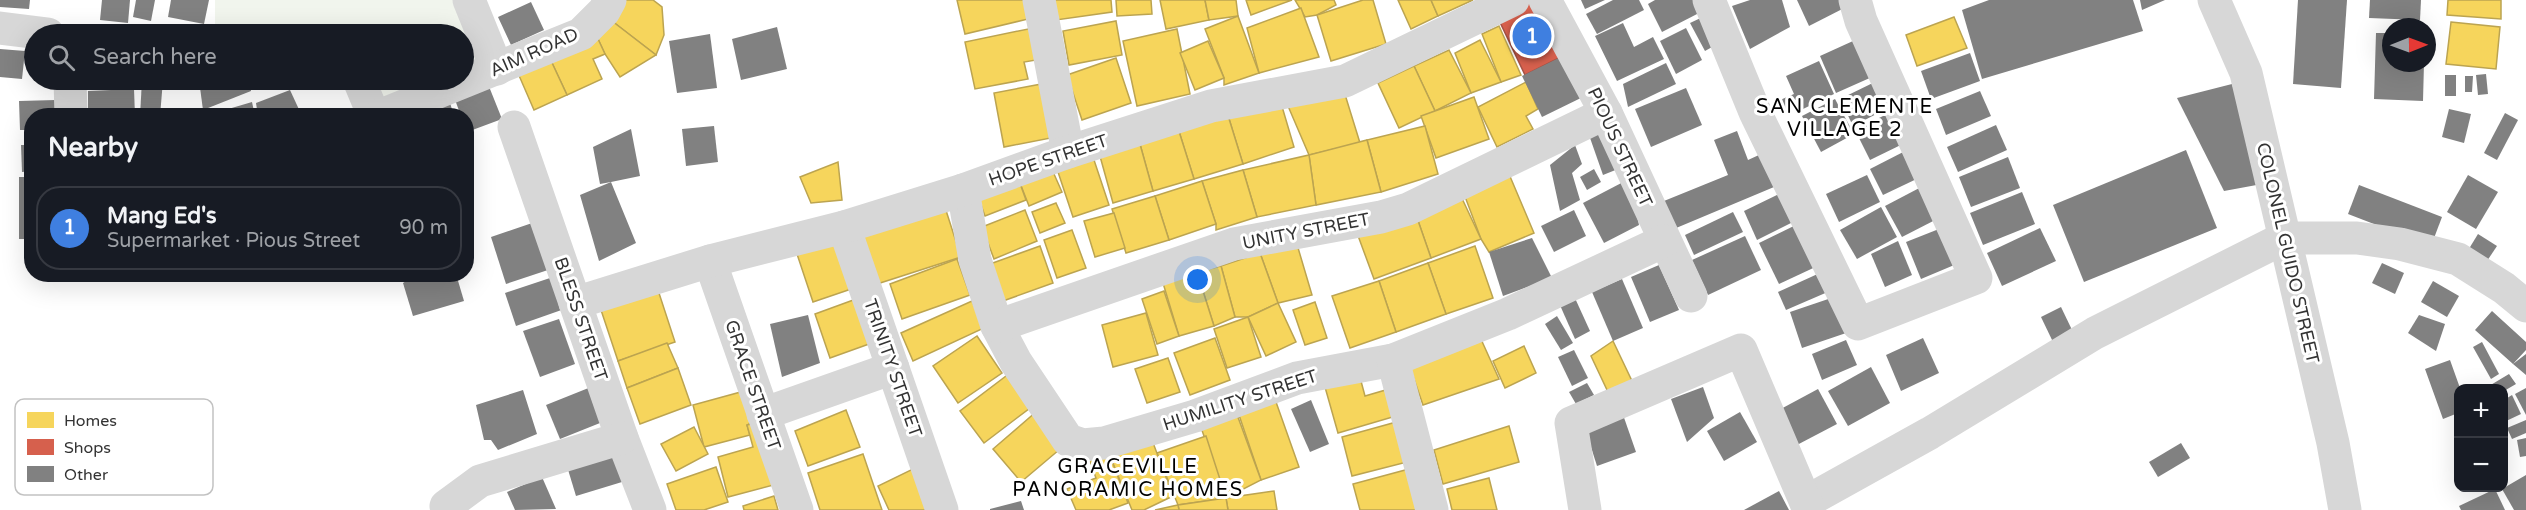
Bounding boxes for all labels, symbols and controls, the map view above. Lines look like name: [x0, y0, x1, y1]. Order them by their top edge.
pin: 1: [1512, 14, 1552, 58]
north arrow: [2382, 18, 2436, 72]
street label: AIM ROAD: [486, 23, 582, 81]
search box: [24, 24, 474, 90]
icon: search: [45, 41, 78, 74]
text: Search here: [93, 44, 217, 70]
street label: PIOUS STREET: [1583, 84, 1657, 210]
district label: SAN CLEMENTE VILLAGE 2: [1756, 95, 1934, 142]
street label: HOPE STREET: [986, 129, 1111, 191]
text: Nearby: [48, 132, 138, 163]
street label: COLONEL GUIDO STREET: [2252, 140, 2324, 366]
text: Mang Ed's: [107, 203, 217, 229]
street label: UNITY STREET: [1240, 208, 1372, 254]
text: 1: [63, 216, 76, 240]
text: 90 m: [399, 216, 448, 240]
text: Supermarket · Pious Street: [107, 229, 360, 253]
street label: BLESS STREET: [550, 254, 612, 384]
your location: [1183, 265, 1212, 294]
street label: TRINITY STREET: [859, 296, 927, 440]
street label: GRACE STREET: [720, 317, 786, 453]
street label: HUMILITY STREET: [1160, 365, 1320, 435]
map controls: [2454, 384, 2508, 492]
button: +: [2454, 384, 2508, 438]
legend: [15, 399, 213, 495]
text: Homes: [64, 411, 117, 431]
text: Shops: [64, 438, 111, 458]
button: −: [2454, 438, 2508, 492]
district label: GRACEVILLE PANORAMIC HOMES: [1012, 455, 1244, 502]
text: Other: [64, 465, 109, 485]

